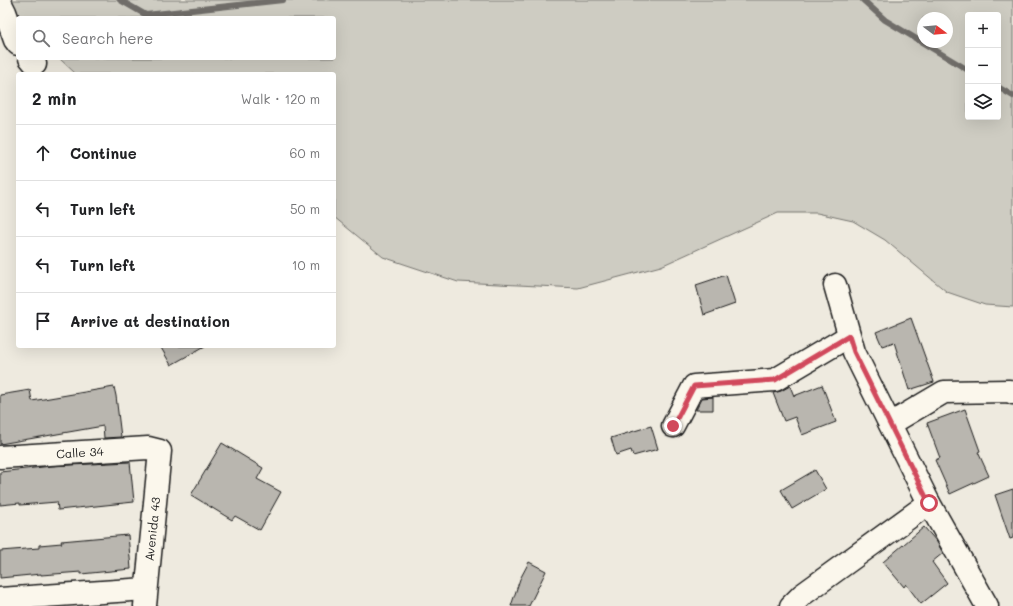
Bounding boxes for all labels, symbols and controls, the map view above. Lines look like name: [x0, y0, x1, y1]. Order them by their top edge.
north arrow: [917, 12, 953, 48]
map controls: [965, 12, 1001, 120]
button: +: [965, 12, 1001, 48]
search box: [16, 16, 336, 60]
icon: search: [30, 27, 52, 49]
text: Search here: [62, 28, 153, 48]
button: −: [965, 48, 1001, 84]
button: layers: [965, 84, 1001, 120]
text: 2 min: [32, 87, 77, 109]
text: Walk · 120 m: [241, 90, 320, 107]
icon: ahead: [32, 142, 54, 164]
text: Continue: [70, 143, 137, 163]
text: 60 m: [290, 144, 320, 161]
icon: left: [32, 198, 54, 220]
text: Turn left: [70, 199, 135, 219]
text: 50 m: [290, 200, 320, 217]
icon: left: [32, 254, 54, 276]
text: Turn left: [70, 255, 135, 275]
text: 10 m: [292, 256, 320, 273]
icon: arrive: [32, 310, 54, 332]
text: Arrive at destination: [70, 311, 230, 331]
route end: [664, 417, 682, 435]
street label: Calle 34: [56, 443, 104, 462]
route start: [920, 494, 938, 512]
street label: Avenida 43: [141, 496, 163, 562]

